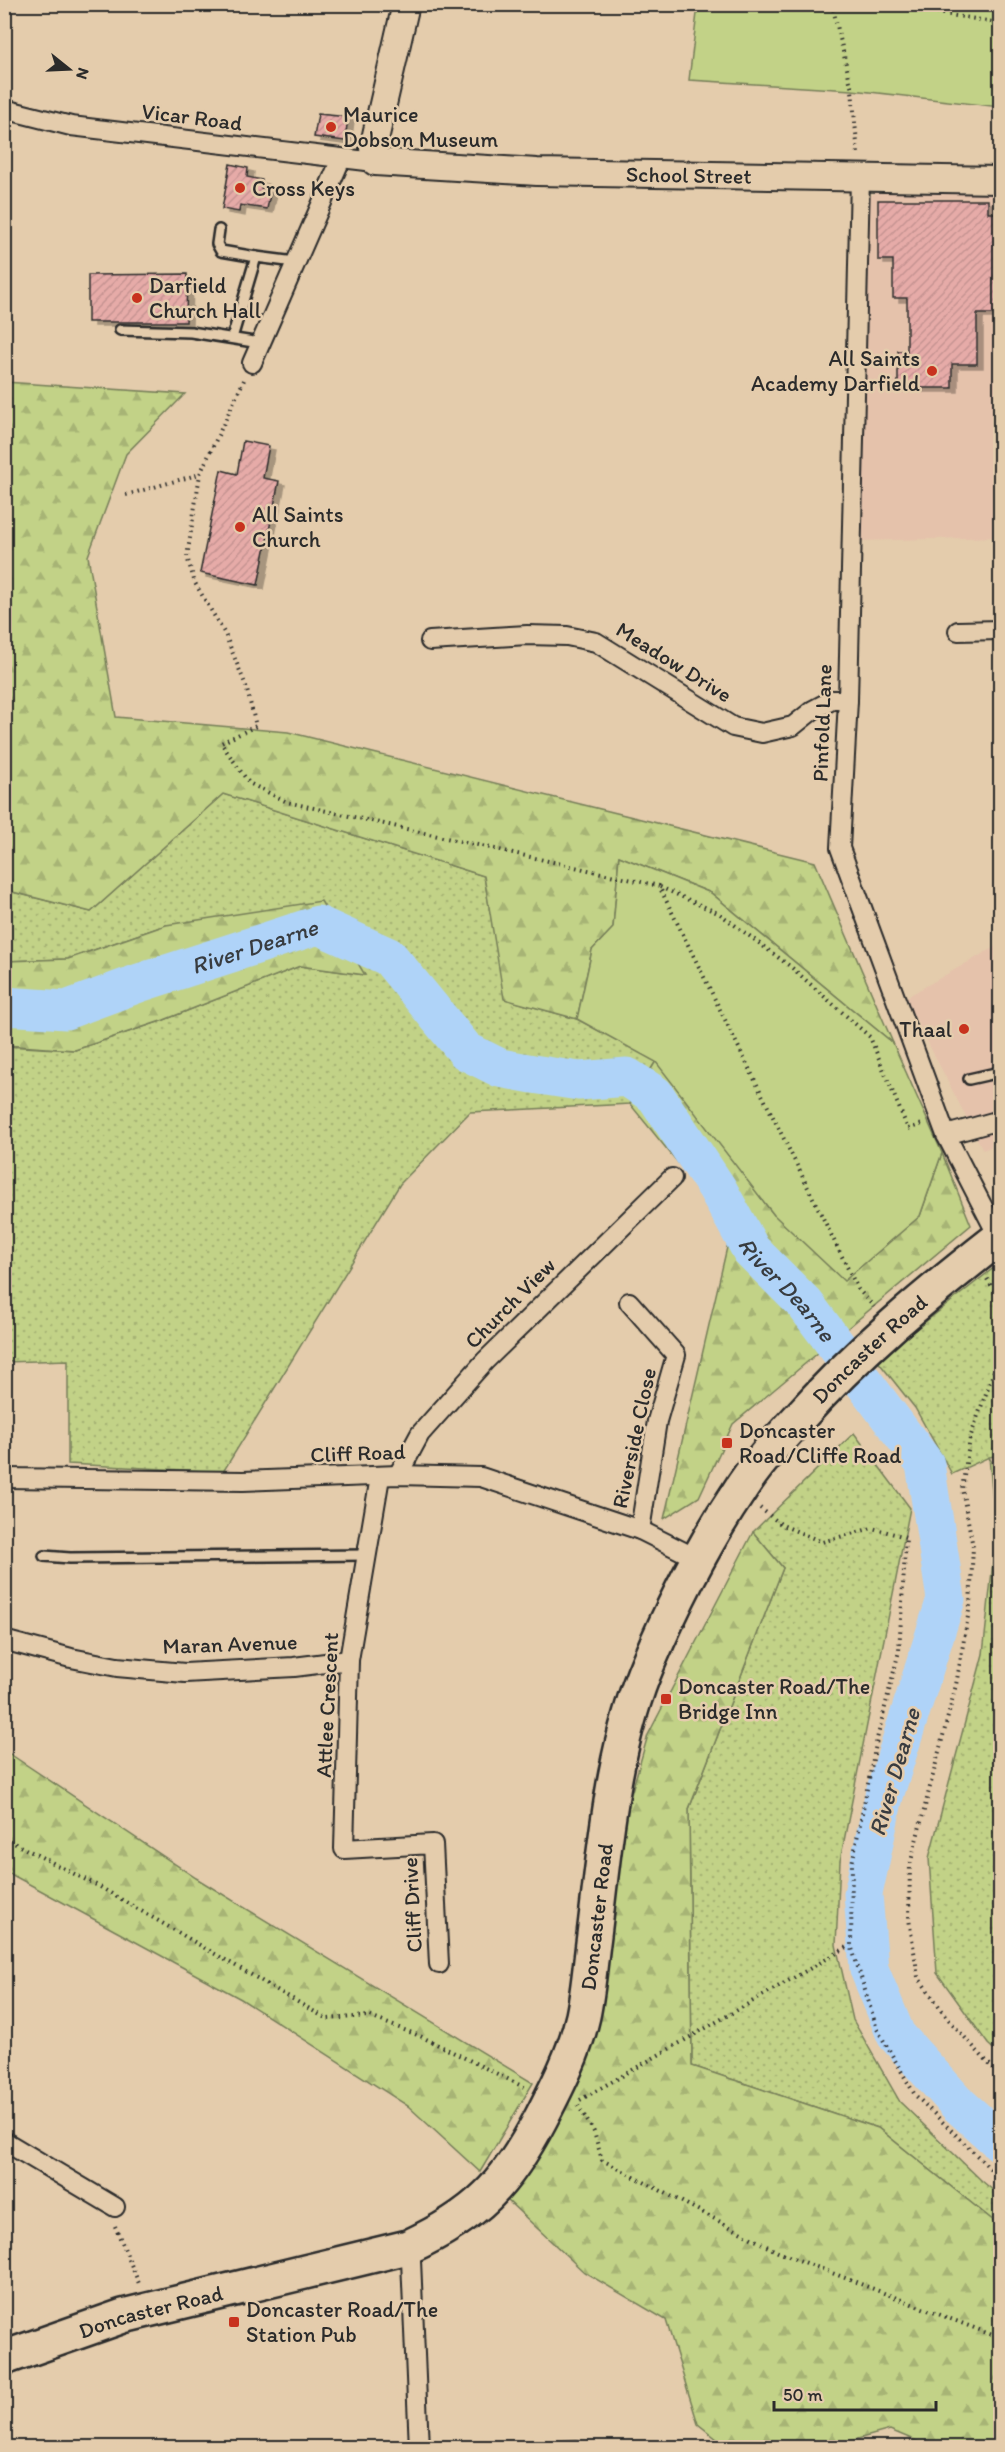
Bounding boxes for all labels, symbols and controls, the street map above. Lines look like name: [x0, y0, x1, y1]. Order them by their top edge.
north arrow: [39, 39, 99, 99]
text: N: [72, 65, 93, 82]
street label: Vicar Road: [140, 97, 244, 137]
place label: Maurice Dobson Museum: [343, 101, 498, 153]
marker: Maurice Dobson Museum: [324, 120, 338, 134]
street label: School Street: [626, 160, 752, 189]
place label: Cross Keys: [252, 175, 355, 202]
marker: Cross Keys: [233, 181, 247, 195]
place label: Darfield Church Hall: [149, 272, 261, 324]
marker: Darfield Church Hall: [130, 291, 144, 305]
place label: All Saints Academy Darfield: [751, 345, 920, 397]
marker: All Saints Academy Darfield: [925, 364, 939, 378]
place label: All Saints Church: [252, 501, 343, 553]
marker: All Saints Church: [233, 520, 247, 534]
street label: Meadow Drive: [611, 616, 737, 708]
street label: Pinfold Lane: [806, 663, 838, 783]
water label: River Dearne: [187, 911, 323, 980]
place label: Thaal: [899, 1016, 952, 1043]
marker: Thaal: [957, 1022, 971, 1036]
water label: River Dearne: [732, 1232, 843, 1348]
street label: Church View: [459, 1252, 561, 1354]
street label: Doncaster Road: [806, 1288, 932, 1409]
street label: Riverside Close: [606, 1365, 662, 1511]
place label: Doncaster Road/Cliffe Road: [739, 1417, 902, 1469]
marker: Doncaster Road/Cliffe Road: [720, 1436, 734, 1450]
street label: Cliff Road: [310, 1438, 406, 1468]
street label: Maran Avenue: [162, 1628, 298, 1660]
street label: Attlee Crescent: [310, 1632, 344, 1778]
place label: Doncaster Road/The Bridge Inn: [678, 1673, 870, 1725]
marker: Doncaster Road/The Bridge Inn: [659, 1692, 673, 1706]
water label: River Dearne: [862, 1703, 926, 1839]
street label: Doncaster Road: [574, 1841, 618, 1992]
street label: Cliff Drive: [396, 1857, 428, 1953]
street label: Doncaster Road: [75, 2279, 225, 2344]
place label: Doncaster Road/The Station Pub: [246, 2296, 438, 2348]
marker: Doncaster Road/The Station Pub: [227, 2315, 241, 2329]
scale bar: [774, 2374, 936, 2412]
text: 50 m: [783, 2384, 823, 2406]

